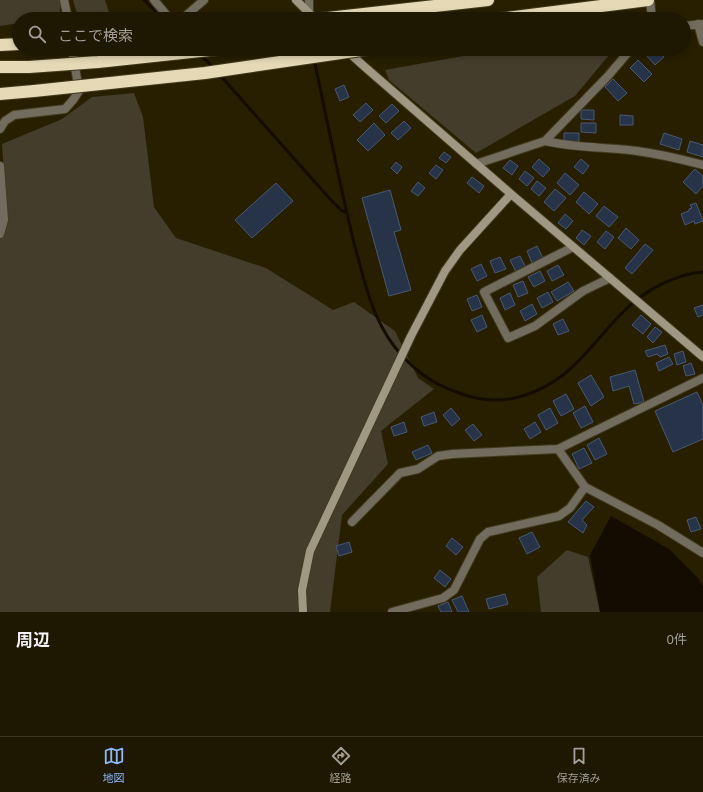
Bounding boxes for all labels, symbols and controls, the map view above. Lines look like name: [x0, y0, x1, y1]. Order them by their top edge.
search box: [12, 12, 691, 56]
icon: search: [26, 23, 48, 45]
text: ここで検索: [58, 25, 133, 45]
text: 周辺: [16, 628, 50, 651]
text: 0件: [667, 630, 687, 648]
tab: 地図: [103, 745, 125, 785]
tab: 経路: [330, 745, 352, 785]
tab: 保存済み: [557, 745, 601, 785]

